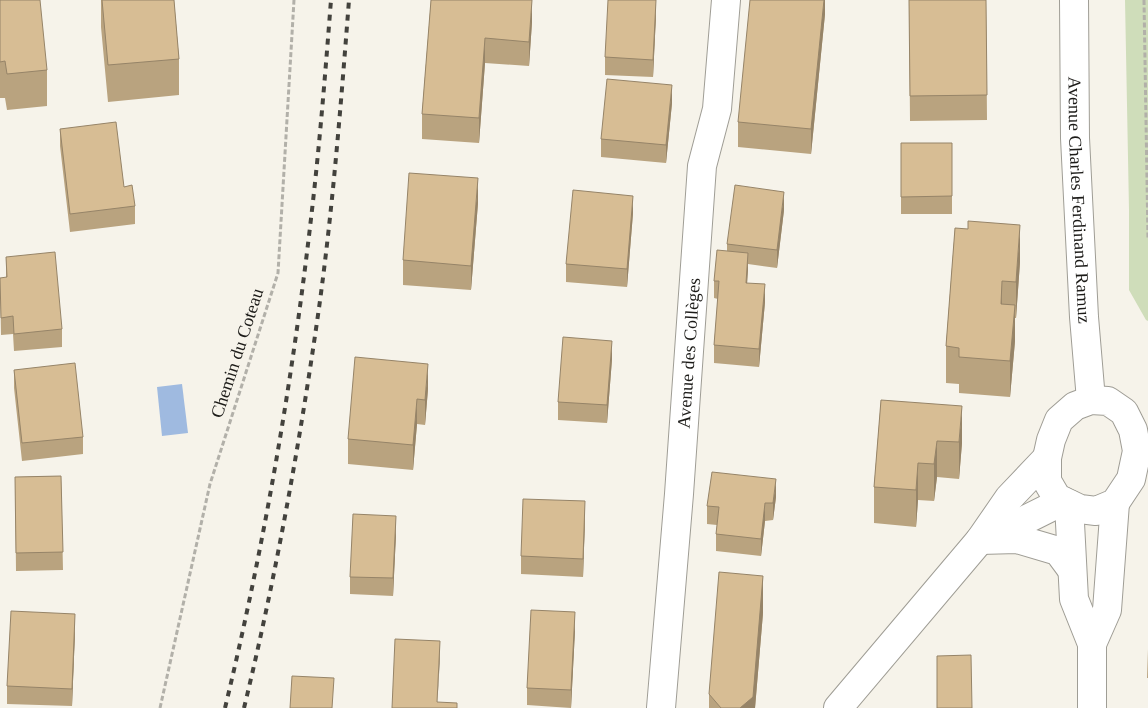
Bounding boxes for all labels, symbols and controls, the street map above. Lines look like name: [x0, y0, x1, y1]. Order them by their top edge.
street label: Avenue Charles Ferdinand Ramuz: [1065, 76, 1095, 324]
street label: Avenue des Collèges: [674, 277, 704, 429]
street label: Chemin du Coteau: [207, 286, 267, 420]

